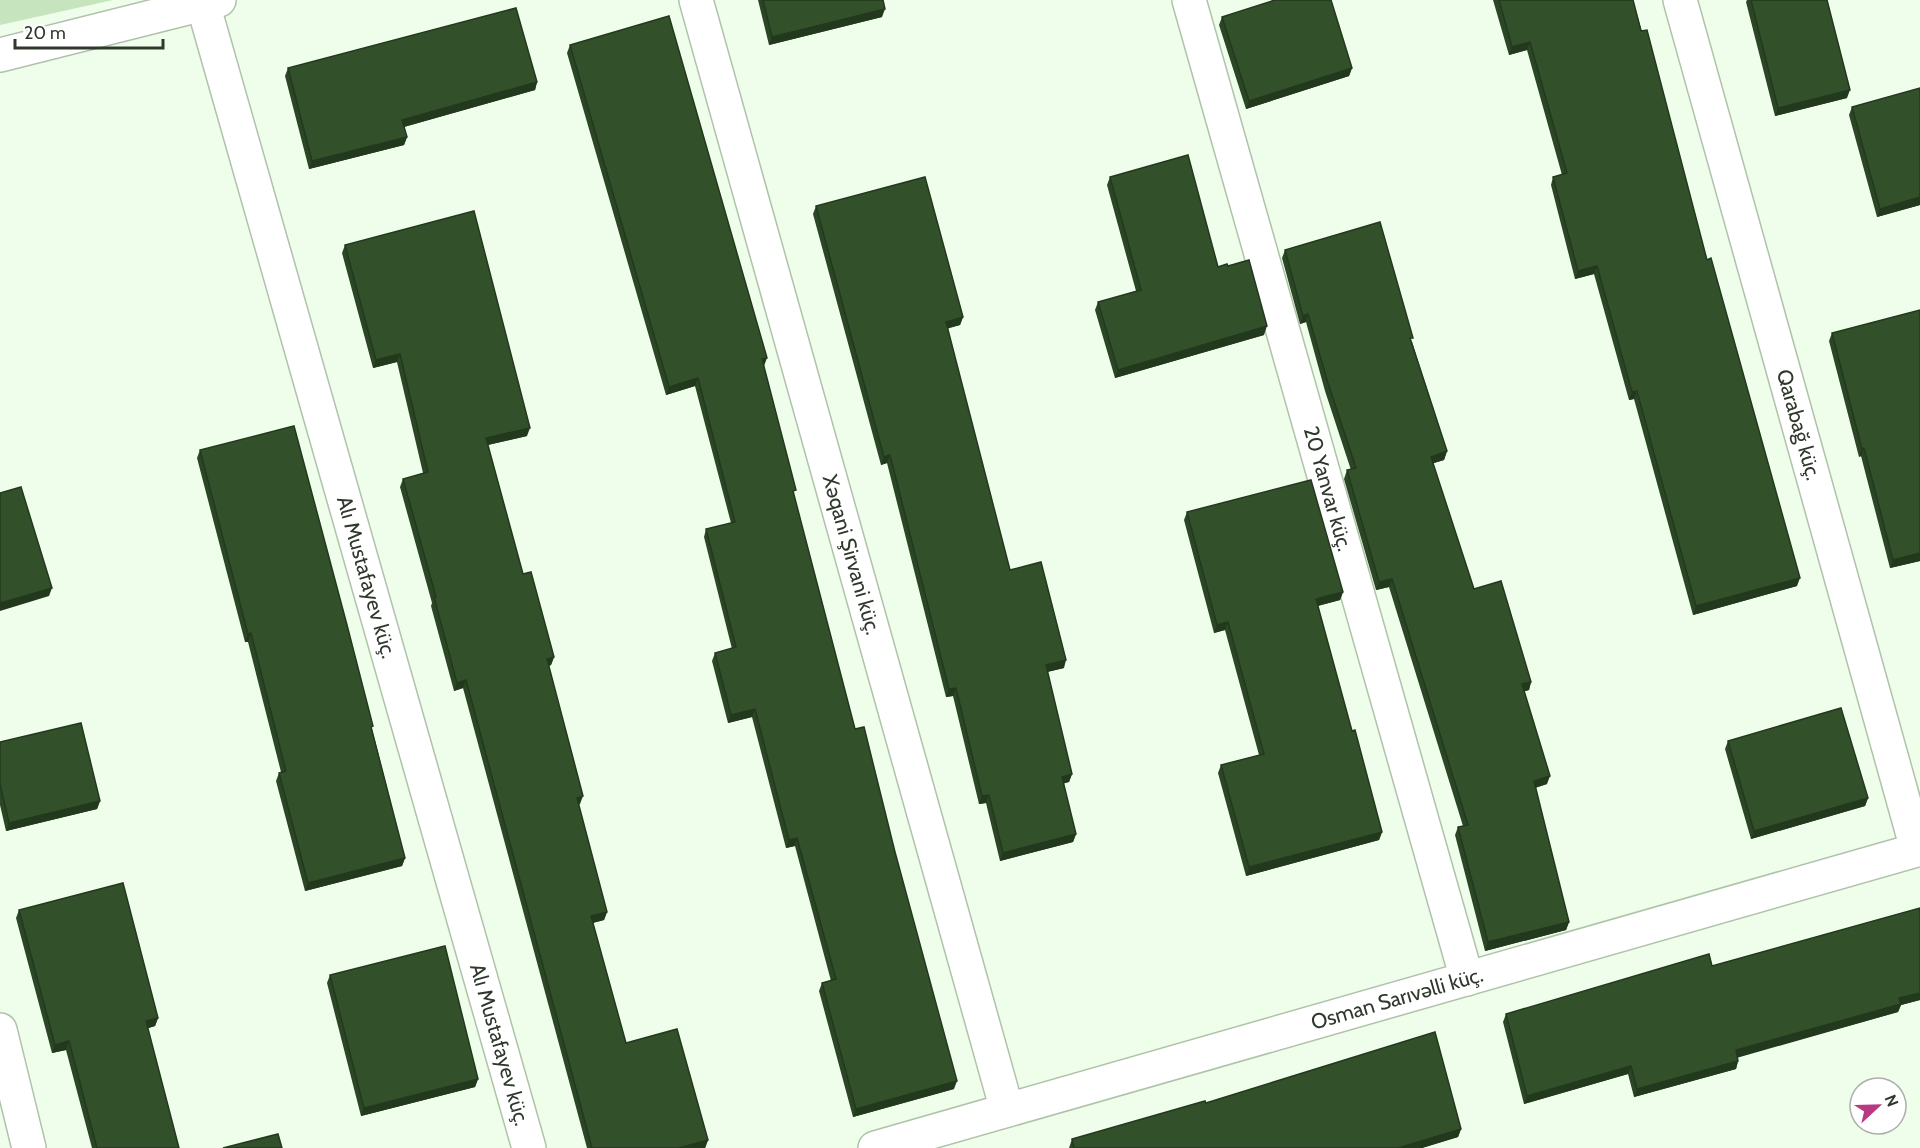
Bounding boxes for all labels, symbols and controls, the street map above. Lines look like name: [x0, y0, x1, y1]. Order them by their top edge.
scale bar: [15, 12, 164, 50]
text: 20 m: [24, 22, 66, 44]
street label: Qarabağ küç.: [1772, 366, 1826, 483]
street label: 20 Yanvar küç.: [1299, 423, 1358, 554]
street label: Xəqani Şirvani küç.: [818, 472, 886, 637]
street label: Alı Mustafayev küç.: [332, 493, 402, 661]
street label: Alı Mustafayev küç.: [465, 960, 535, 1128]
street label: Osman Sarıvəlli küç.: [1308, 962, 1486, 1035]
north arrow: [1848, 1076, 1908, 1136]
text: N: [1881, 1092, 1902, 1109]

